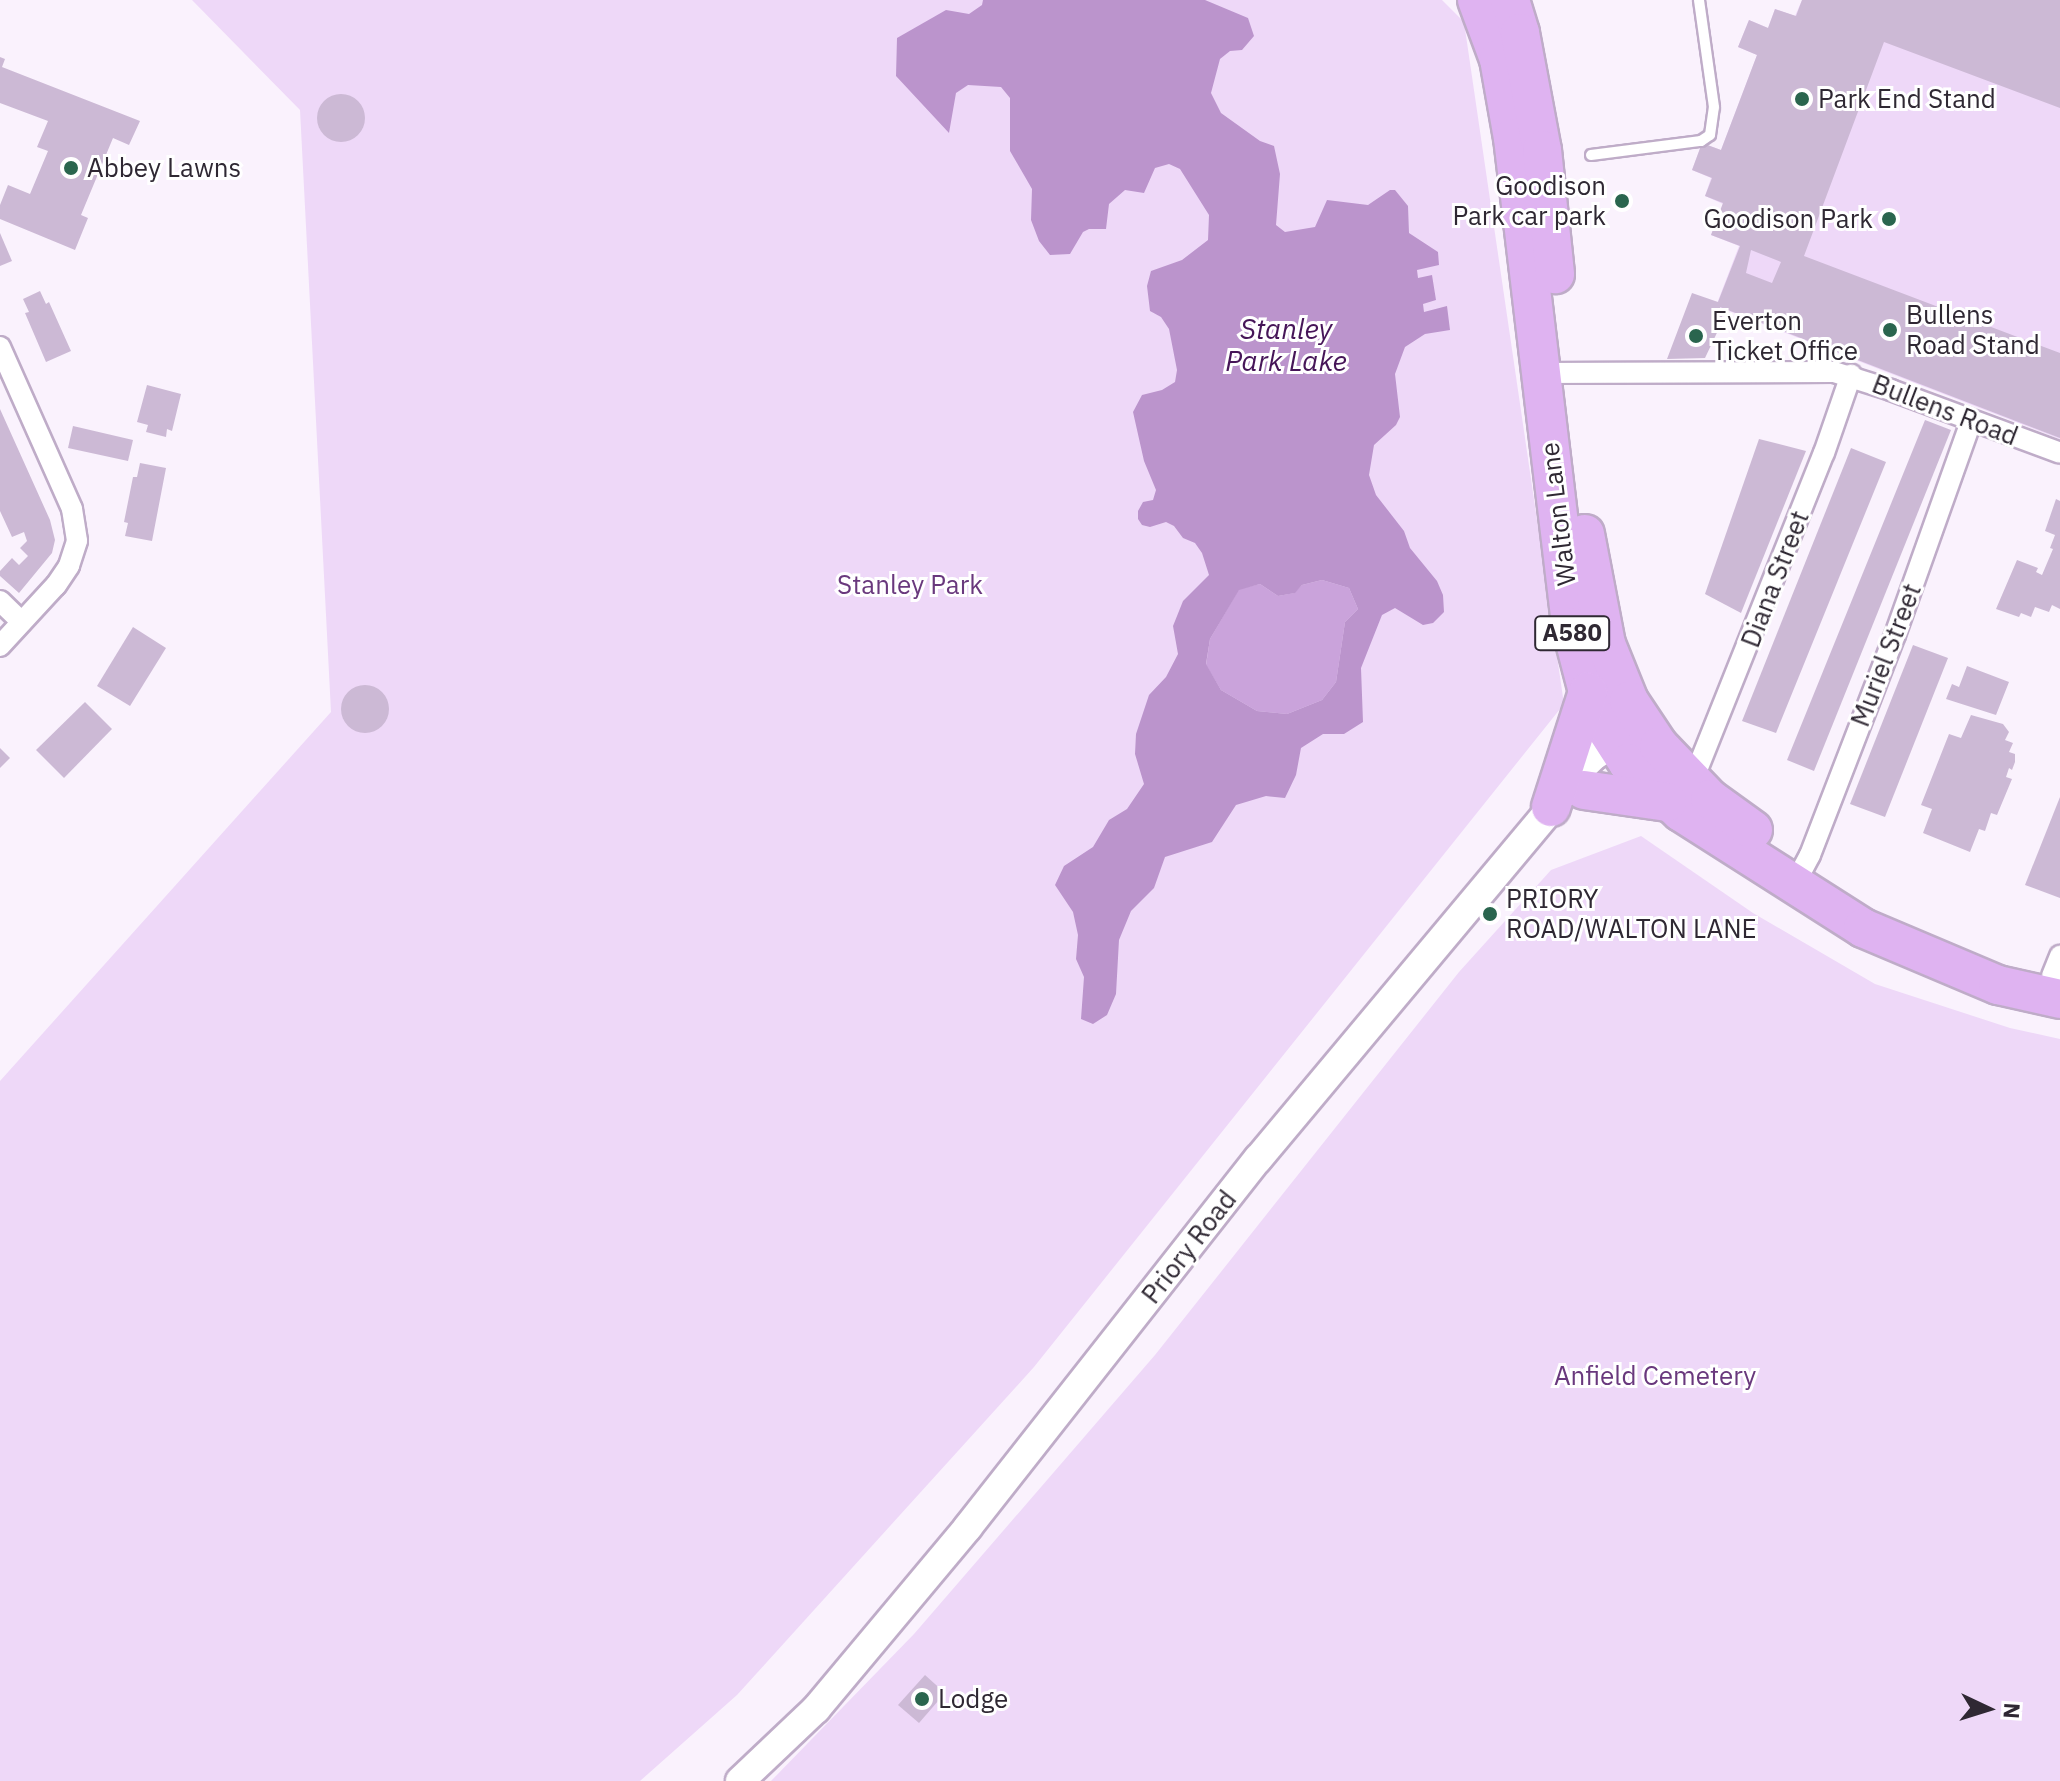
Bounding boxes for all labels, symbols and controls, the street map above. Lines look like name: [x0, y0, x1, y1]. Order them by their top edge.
place label: Park End Stand: [1818, 83, 1996, 115]
marker: Park End Stand: [1793, 90, 1811, 108]
place label: Abbey Lawns: [87, 152, 241, 184]
marker: Abbey Lawns: [62, 159, 80, 177]
place label: Goodison Park car park: [1452, 170, 1606, 232]
marker: Goodison Park car park: [1613, 192, 1631, 210]
place label: Goodison Park: [1703, 203, 1873, 235]
marker: Goodison Park: [1880, 210, 1898, 228]
place label: Bullens Road Stand: [1906, 299, 2040, 360]
place label: Everton Ticket Office: [1712, 305, 1858, 366]
water label: Stanley Park Lake: [1225, 312, 1347, 378]
marker: Bullens Road Stand: [1881, 321, 1899, 339]
marker: Everton Ticket Office: [1687, 327, 1705, 345]
street label: Bullens Road: [1868, 368, 2022, 452]
street label: Walton Lane: [1534, 441, 1582, 587]
street label: Diana Street: [1735, 506, 1815, 652]
park label: Stanley Park: [837, 569, 983, 601]
street label: Muriel Street: [1844, 579, 1928, 731]
road number: A580: [1534, 613, 1610, 653]
place label: PRIORY ROAD/WALTON LANE: [1506, 883, 1757, 944]
marker: PRIORY ROAD/WALTON LANE: [1481, 905, 1499, 923]
street label: Priory Road: [1135, 1184, 1243, 1310]
park label: Anfield Cemetery: [1554, 1360, 1756, 1392]
north arrow: [1948, 1669, 2028, 1749]
place label: Lodge: [938, 1683, 1008, 1715]
marker: Lodge: [913, 1690, 931, 1708]
text: N: [1997, 1702, 2027, 1720]

